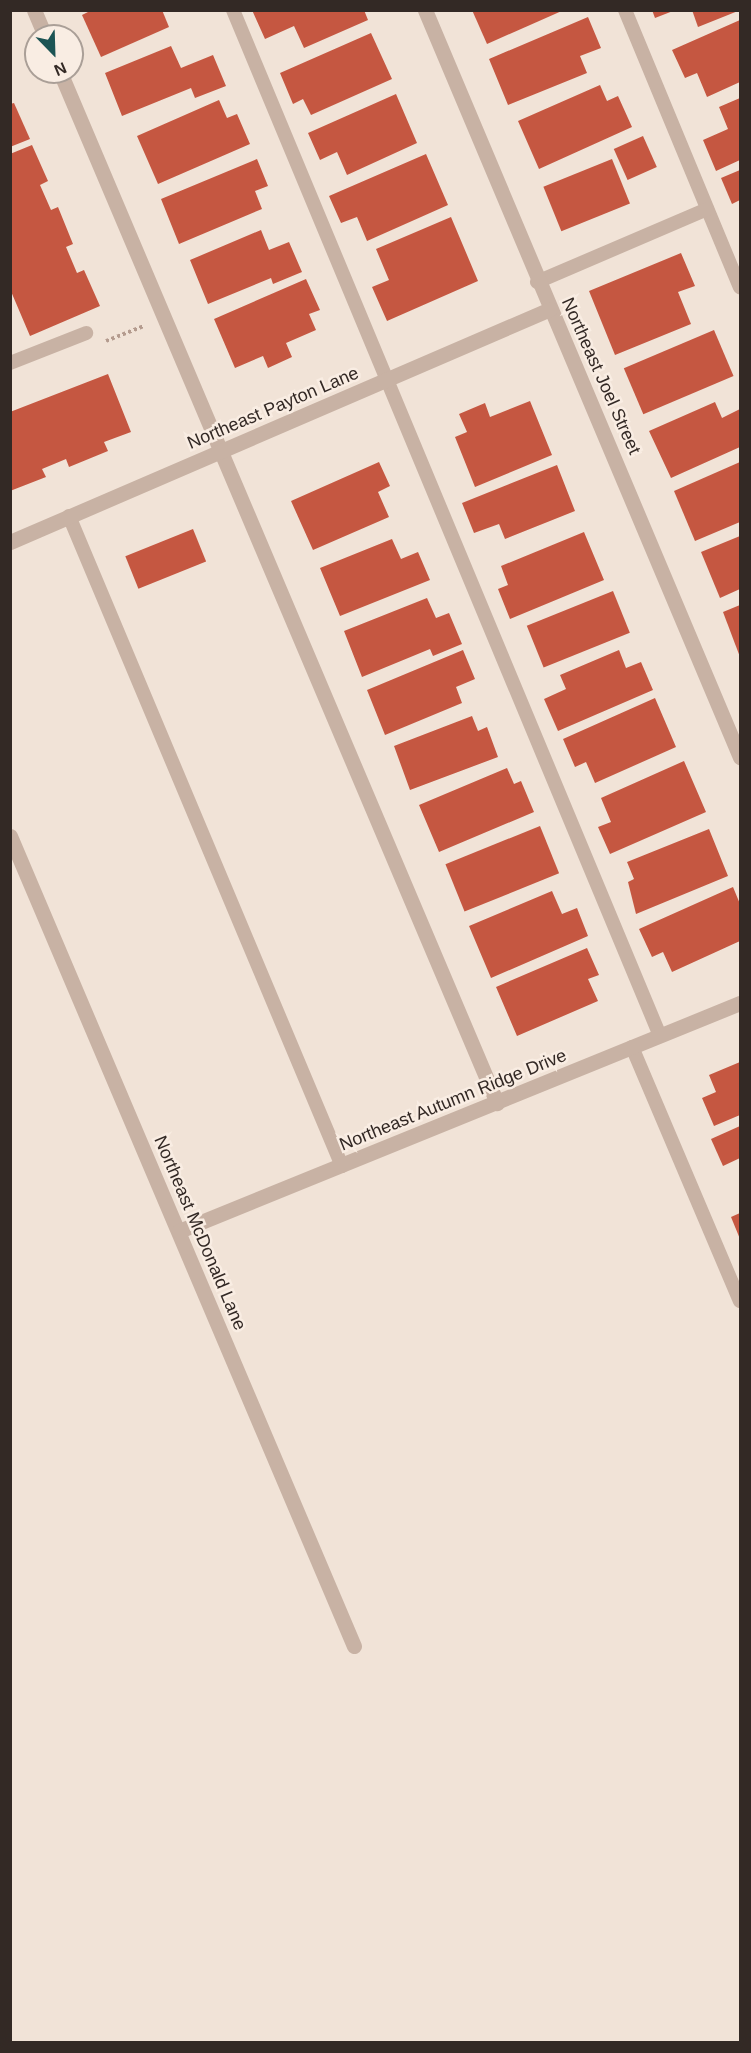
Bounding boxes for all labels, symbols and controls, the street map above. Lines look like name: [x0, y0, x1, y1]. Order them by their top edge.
north arrow: [24, 24, 84, 84]
text: N: [52, 59, 69, 79]
street label: Northeast Joel Street: [557, 294, 645, 458]
street label: Northeast Payton Lane: [184, 362, 362, 454]
street label: Northeast Autumn Ridge Drive: [336, 1044, 570, 1156]
street label: Northeast McDonald Lane: [149, 1133, 251, 1333]

